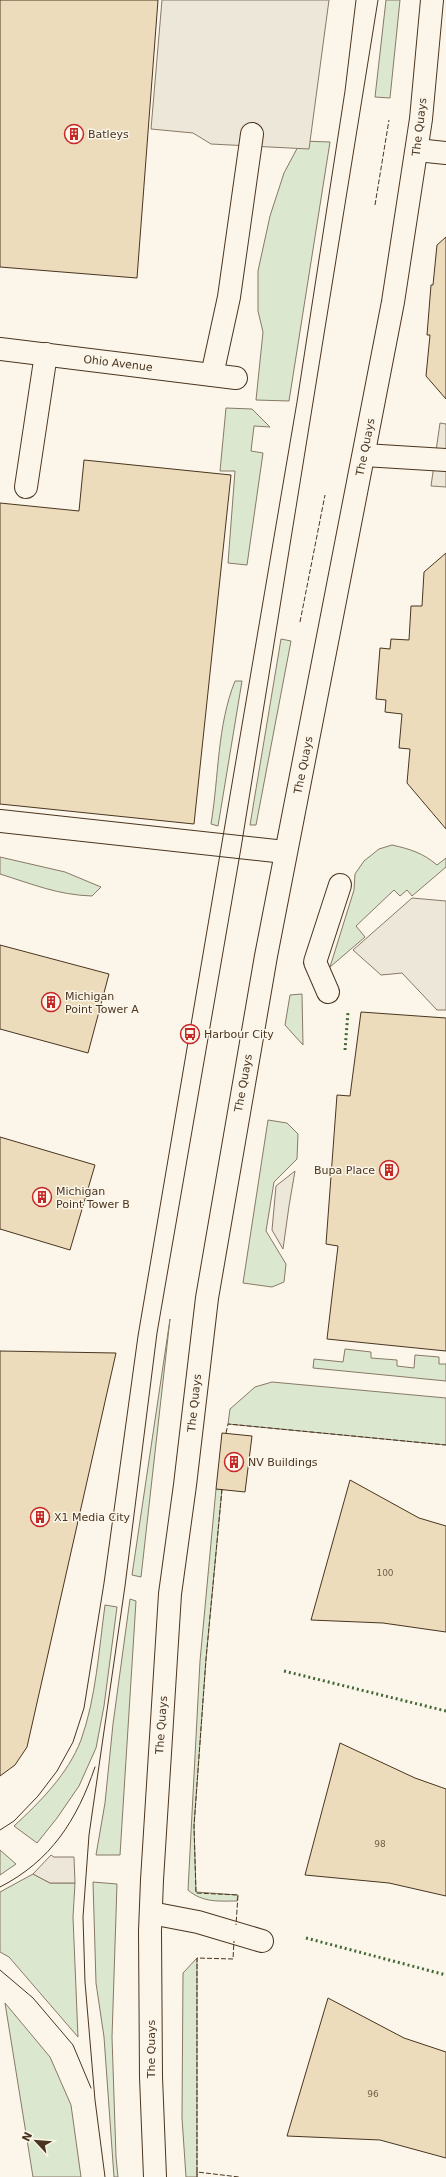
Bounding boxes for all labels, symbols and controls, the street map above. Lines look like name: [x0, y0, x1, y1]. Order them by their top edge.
street label: The Quays: [409, 97, 430, 158]
building icon: Batleys: [63, 123, 85, 145]
place label: Batleys: [88, 128, 129, 141]
street label: Ohio Avenue: [83, 353, 154, 374]
street label: The Quays: [353, 417, 378, 478]
street label: The Quays: [291, 735, 316, 796]
place label: Michigan Point Tower A: [65, 990, 139, 1016]
building icon: Michigan Point Tower A: [40, 991, 62, 1013]
bus stop icon: Harbour City: [179, 1023, 201, 1045]
place label: Harbour City: [204, 1028, 274, 1041]
street label: The Quays: [232, 1053, 255, 1114]
building icon: Bupa Place: [378, 1159, 400, 1181]
place label: Bupa Place: [314, 1164, 375, 1177]
place label: Michigan Point Tower B: [56, 1185, 130, 1211]
building icon: Michigan Point Tower B: [31, 1186, 53, 1208]
street label: The Quays: [185, 1373, 204, 1434]
building icon: NV Buildings: [223, 1451, 245, 1473]
place label: NV Buildings: [248, 1456, 318, 1469]
building icon: X1 Media City: [29, 1506, 51, 1528]
place label: X1 Media City: [54, 1511, 131, 1524]
house number: 100: [376, 1568, 394, 1578]
street label: The Quays: [153, 1695, 170, 1756]
house number: 98: [374, 1839, 386, 1849]
street label: The Quays: [145, 2019, 158, 2079]
house number: 96: [367, 2089, 379, 2099]
north arrow: [16, 2121, 56, 2161]
text: N: [20, 2130, 35, 2144]

